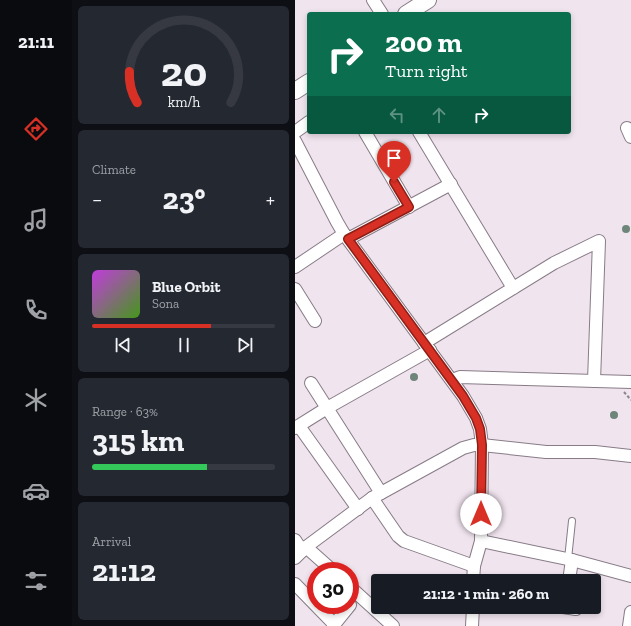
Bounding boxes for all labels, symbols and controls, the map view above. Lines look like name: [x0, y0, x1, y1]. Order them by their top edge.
text: 200 m: [385, 26, 462, 59]
icon: right: [319, 28, 371, 80]
text: 21:11: [18, 31, 54, 53]
text: 20: [160, 47, 207, 97]
text: Turn right: [385, 60, 467, 82]
text: km/h: [167, 94, 200, 111]
icon: left: [386, 104, 408, 126]
icon: ahead: [428, 104, 450, 126]
icon: right: [470, 104, 492, 126]
icon: directions: [22, 115, 50, 143]
pin: [377, 141, 411, 182]
icon: arrive: [383, 147, 405, 169]
text: Climate: [92, 162, 136, 177]
text: 23°: [163, 181, 206, 217]
text: −: [92, 186, 102, 213]
text: +: [266, 186, 275, 213]
icon: music: [22, 206, 50, 234]
text: Blue Orbit: [152, 278, 220, 296]
icon: phone: [22, 296, 50, 324]
text: Sona: [152, 296, 179, 311]
icon: previous: [112, 334, 134, 356]
icon: pause: [173, 334, 195, 356]
icon: next: [234, 334, 256, 356]
icon: climate: [22, 386, 50, 414]
text: Range · 63%: [92, 404, 158, 419]
text: 315 km: [92, 423, 184, 459]
icon: car: [22, 477, 50, 505]
position arrow: [460, 493, 502, 535]
text: Arrival: [92, 534, 131, 549]
text: 21:12: [92, 553, 156, 589]
speed limit sign: 30: [307, 562, 359, 614]
icon: filters: [22, 567, 50, 595]
text: 21:12 · 1 min · 260 m: [423, 585, 549, 603]

